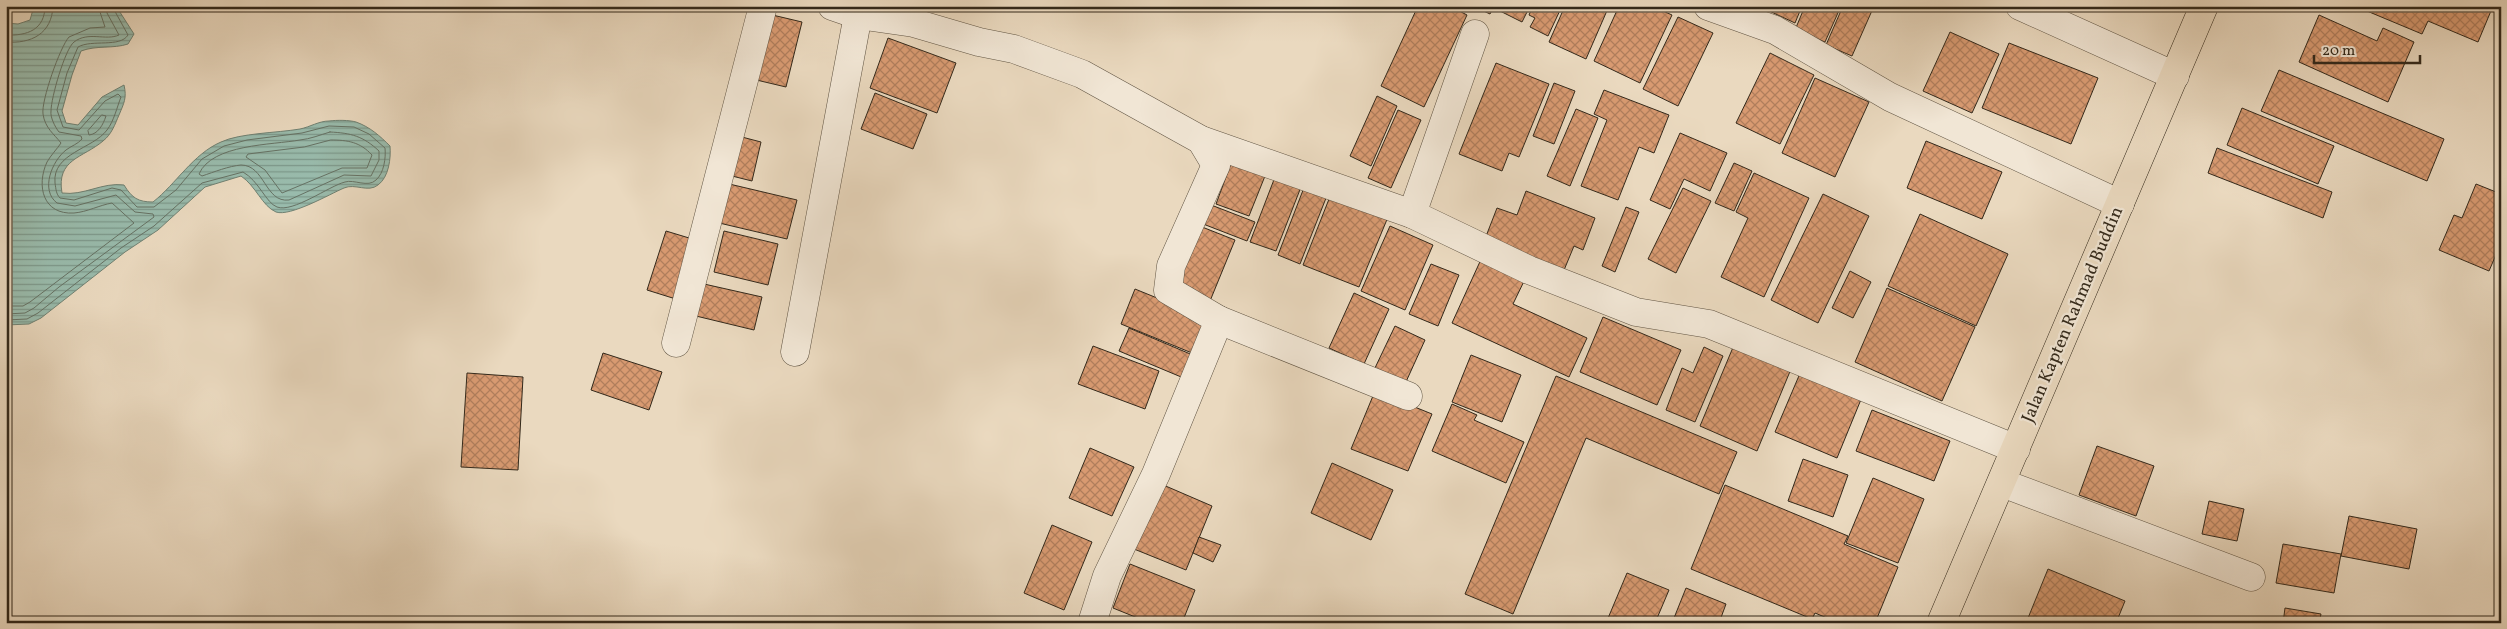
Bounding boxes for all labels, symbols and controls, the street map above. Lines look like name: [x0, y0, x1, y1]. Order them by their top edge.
scale bar: [2314, 32, 2421, 64]
text: 20 m: [2322, 41, 2355, 62]
street label: Jalan Kapten Rahmad Buddin: [2016, 203, 2130, 427]

